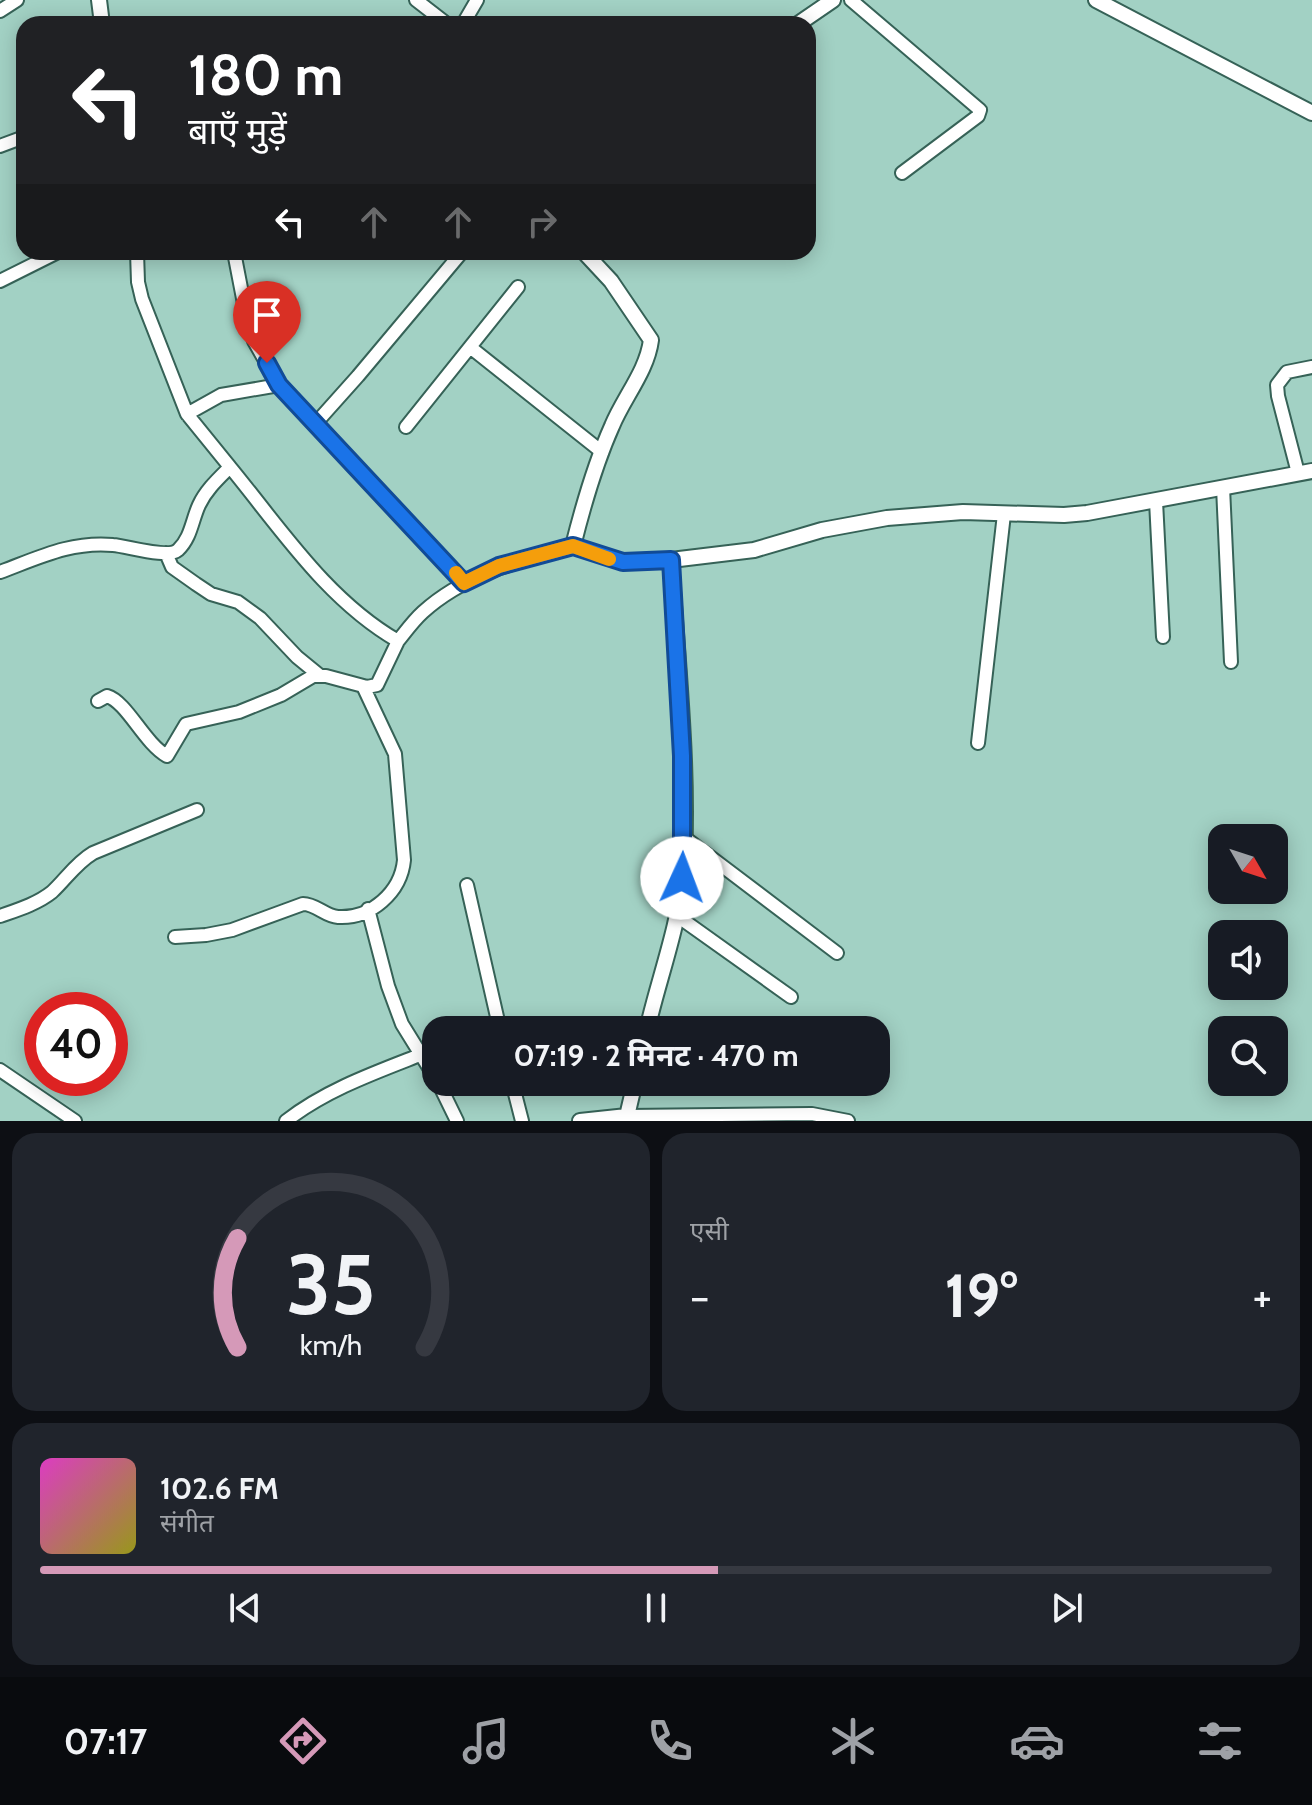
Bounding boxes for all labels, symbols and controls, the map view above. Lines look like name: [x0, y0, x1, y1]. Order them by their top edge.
text: 180 m: [188, 41, 343, 109]
icon: left: [56, 48, 160, 152]
text: बाएँ मुड़ें: [188, 109, 287, 153]
icon: left: [268, 200, 312, 244]
icon: ahead: [352, 200, 396, 244]
icon: ahead: [436, 200, 480, 244]
icon: right: [520, 200, 564, 244]
pin: [233, 281, 301, 363]
icon: arrive: [245, 293, 289, 337]
north arrow: [1208, 824, 1288, 904]
map controls: [1208, 824, 1288, 1096]
position arrow: [640, 836, 724, 920]
button: sound: [1208, 920, 1288, 1000]
speed limit sign: 40: [24, 992, 128, 1096]
button: search: [1208, 1016, 1288, 1096]
text: 07:19 · 2 मिनट · 470 m: [513, 1037, 799, 1074]
text: एसी: [690, 1215, 729, 1247]
text: 35: [286, 1234, 376, 1335]
text: 19°: [944, 1259, 1018, 1332]
text: −: [690, 1270, 709, 1323]
text: +: [1253, 1270, 1272, 1323]
text: km/h: [300, 1327, 362, 1362]
text: 102.6 FM: [160, 1470, 279, 1507]
text: संगीत: [160, 1507, 214, 1539]
icon: previous: [223, 1586, 267, 1630]
icon: pause: [634, 1586, 678, 1630]
icon: next: [1045, 1586, 1089, 1630]
icon: directions: [275, 1713, 331, 1769]
icon: music: [458, 1713, 514, 1769]
icon: phone: [642, 1713, 698, 1769]
icon: climate: [825, 1713, 881, 1769]
icon: car: [1009, 1713, 1065, 1769]
icon: filters: [1192, 1713, 1248, 1769]
text: 07:17: [64, 1719, 147, 1763]

